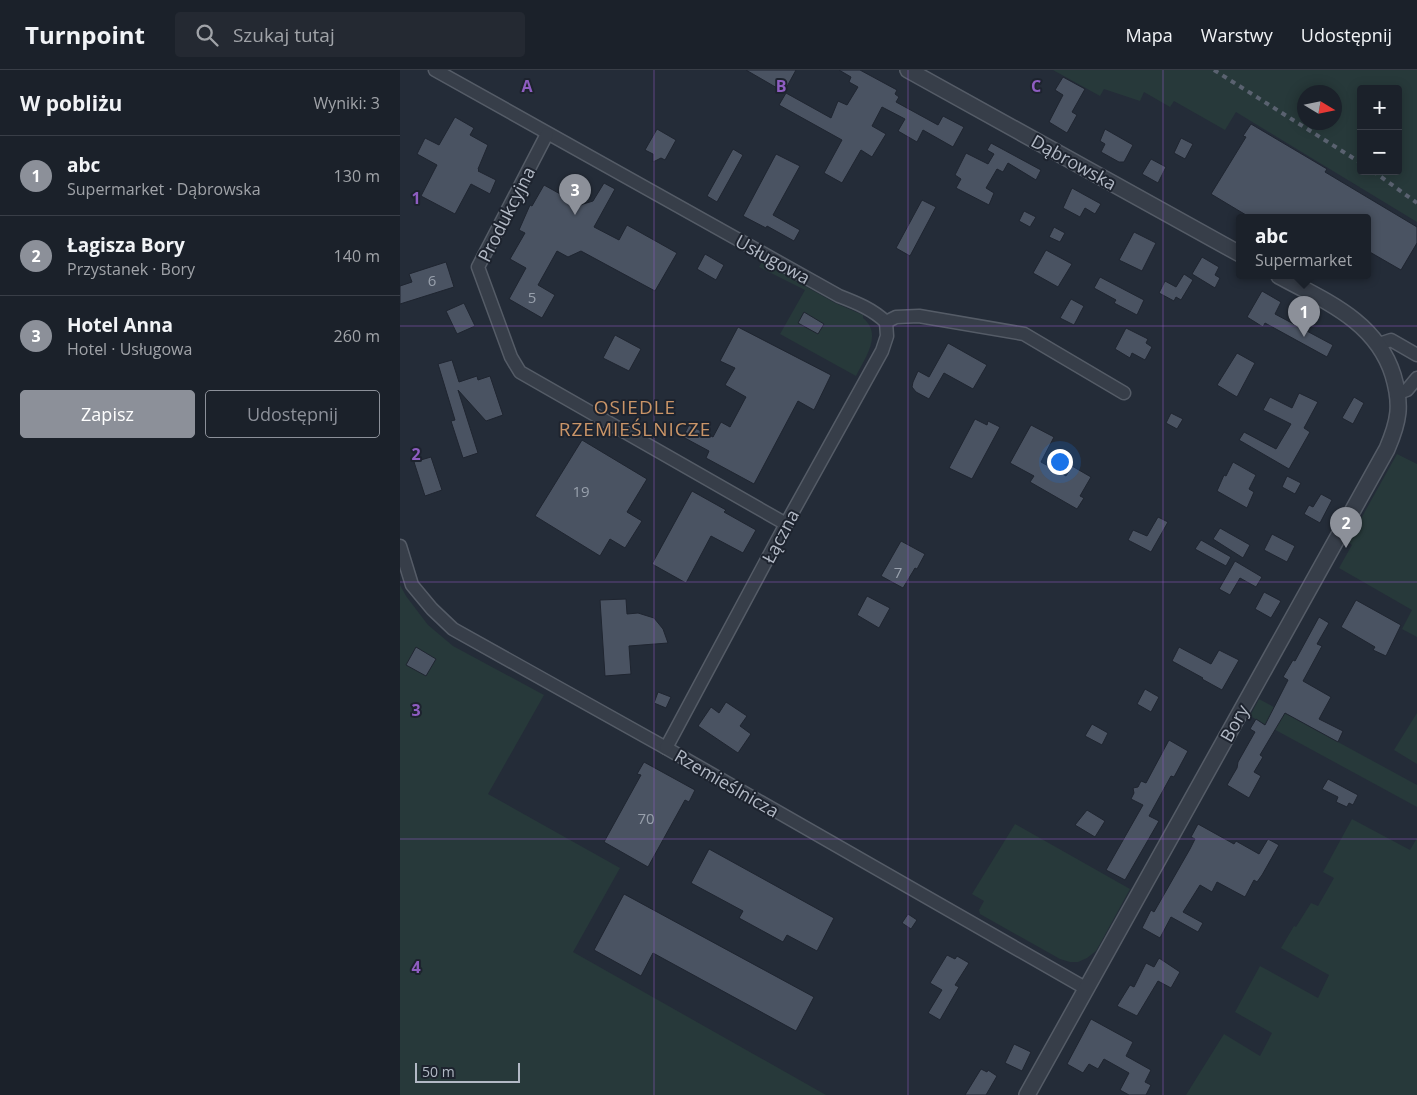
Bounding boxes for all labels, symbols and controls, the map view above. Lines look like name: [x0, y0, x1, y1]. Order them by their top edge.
search box: [175, 12, 525, 57]
text: Turnpoint: [25, 18, 145, 51]
icon: search: [193, 21, 221, 49]
text: Szukaj tutaj: [233, 22, 335, 48]
text: Mapa: [1126, 23, 1173, 47]
text: Warstwy: [1201, 23, 1273, 47]
text: Udostępnij: [1301, 23, 1392, 47]
text: A: [521, 75, 533, 97]
text: B: [776, 75, 786, 97]
text: C: [1031, 75, 1041, 97]
north arrow: [1297, 85, 1342, 130]
map controls: [1357, 85, 1402, 175]
button: +: [1357, 85, 1402, 130]
text: W pobliżu: [20, 89, 122, 117]
text: Wyniki: 3: [313, 92, 380, 114]
street label: Dąbrowska: [1027, 129, 1121, 195]
button: −: [1357, 130, 1402, 175]
text: abc: [67, 152, 100, 178]
street label: Produkcyjna: [472, 162, 540, 266]
text: 1: [31, 165, 41, 187]
text: 130 m: [334, 165, 380, 187]
pin: 3: [559, 174, 591, 215]
text: Supermarket · Dąbrowska: [67, 178, 261, 200]
text: 1: [411, 187, 421, 209]
popup: [1236, 214, 1371, 279]
text: abc: [1255, 223, 1288, 249]
street label: Usługowa: [731, 229, 815, 289]
text: Łagisza Bory: [67, 232, 185, 258]
text: 2: [31, 245, 41, 267]
text: 140 m: [334, 245, 380, 267]
text: Supermarket: [1255, 249, 1352, 271]
text: Przystanek · Bory: [67, 258, 195, 280]
house number: 6: [428, 270, 436, 290]
house number: 5: [528, 287, 536, 307]
pin: 1: [1288, 296, 1320, 337]
text: Hotel Anna: [67, 312, 173, 338]
text: 3: [31, 325, 41, 347]
text: 260 m: [334, 325, 380, 347]
text: Hotel · Usługowa: [67, 338, 192, 360]
button: Zapisz: [20, 390, 195, 438]
button: Udostępnij: [205, 390, 380, 438]
district label: OSIEDLE RZEMIEŚLNICZE: [559, 394, 711, 442]
text: 2: [411, 443, 421, 465]
your location: [1047, 449, 1073, 475]
house number: 19: [572, 481, 590, 501]
street label: Łączna: [756, 505, 804, 567]
pin: 2: [1330, 507, 1362, 548]
house number: 7: [894, 562, 902, 582]
text: 3: [411, 699, 421, 721]
street label: Bory: [1214, 699, 1254, 746]
street label: Rzemieślnicza: [670, 743, 784, 823]
house number: 70: [637, 808, 655, 828]
text: 4: [411, 956, 421, 978]
scale bar: [415, 1060, 520, 1083]
text: 50 m: [422, 1062, 455, 1081]

